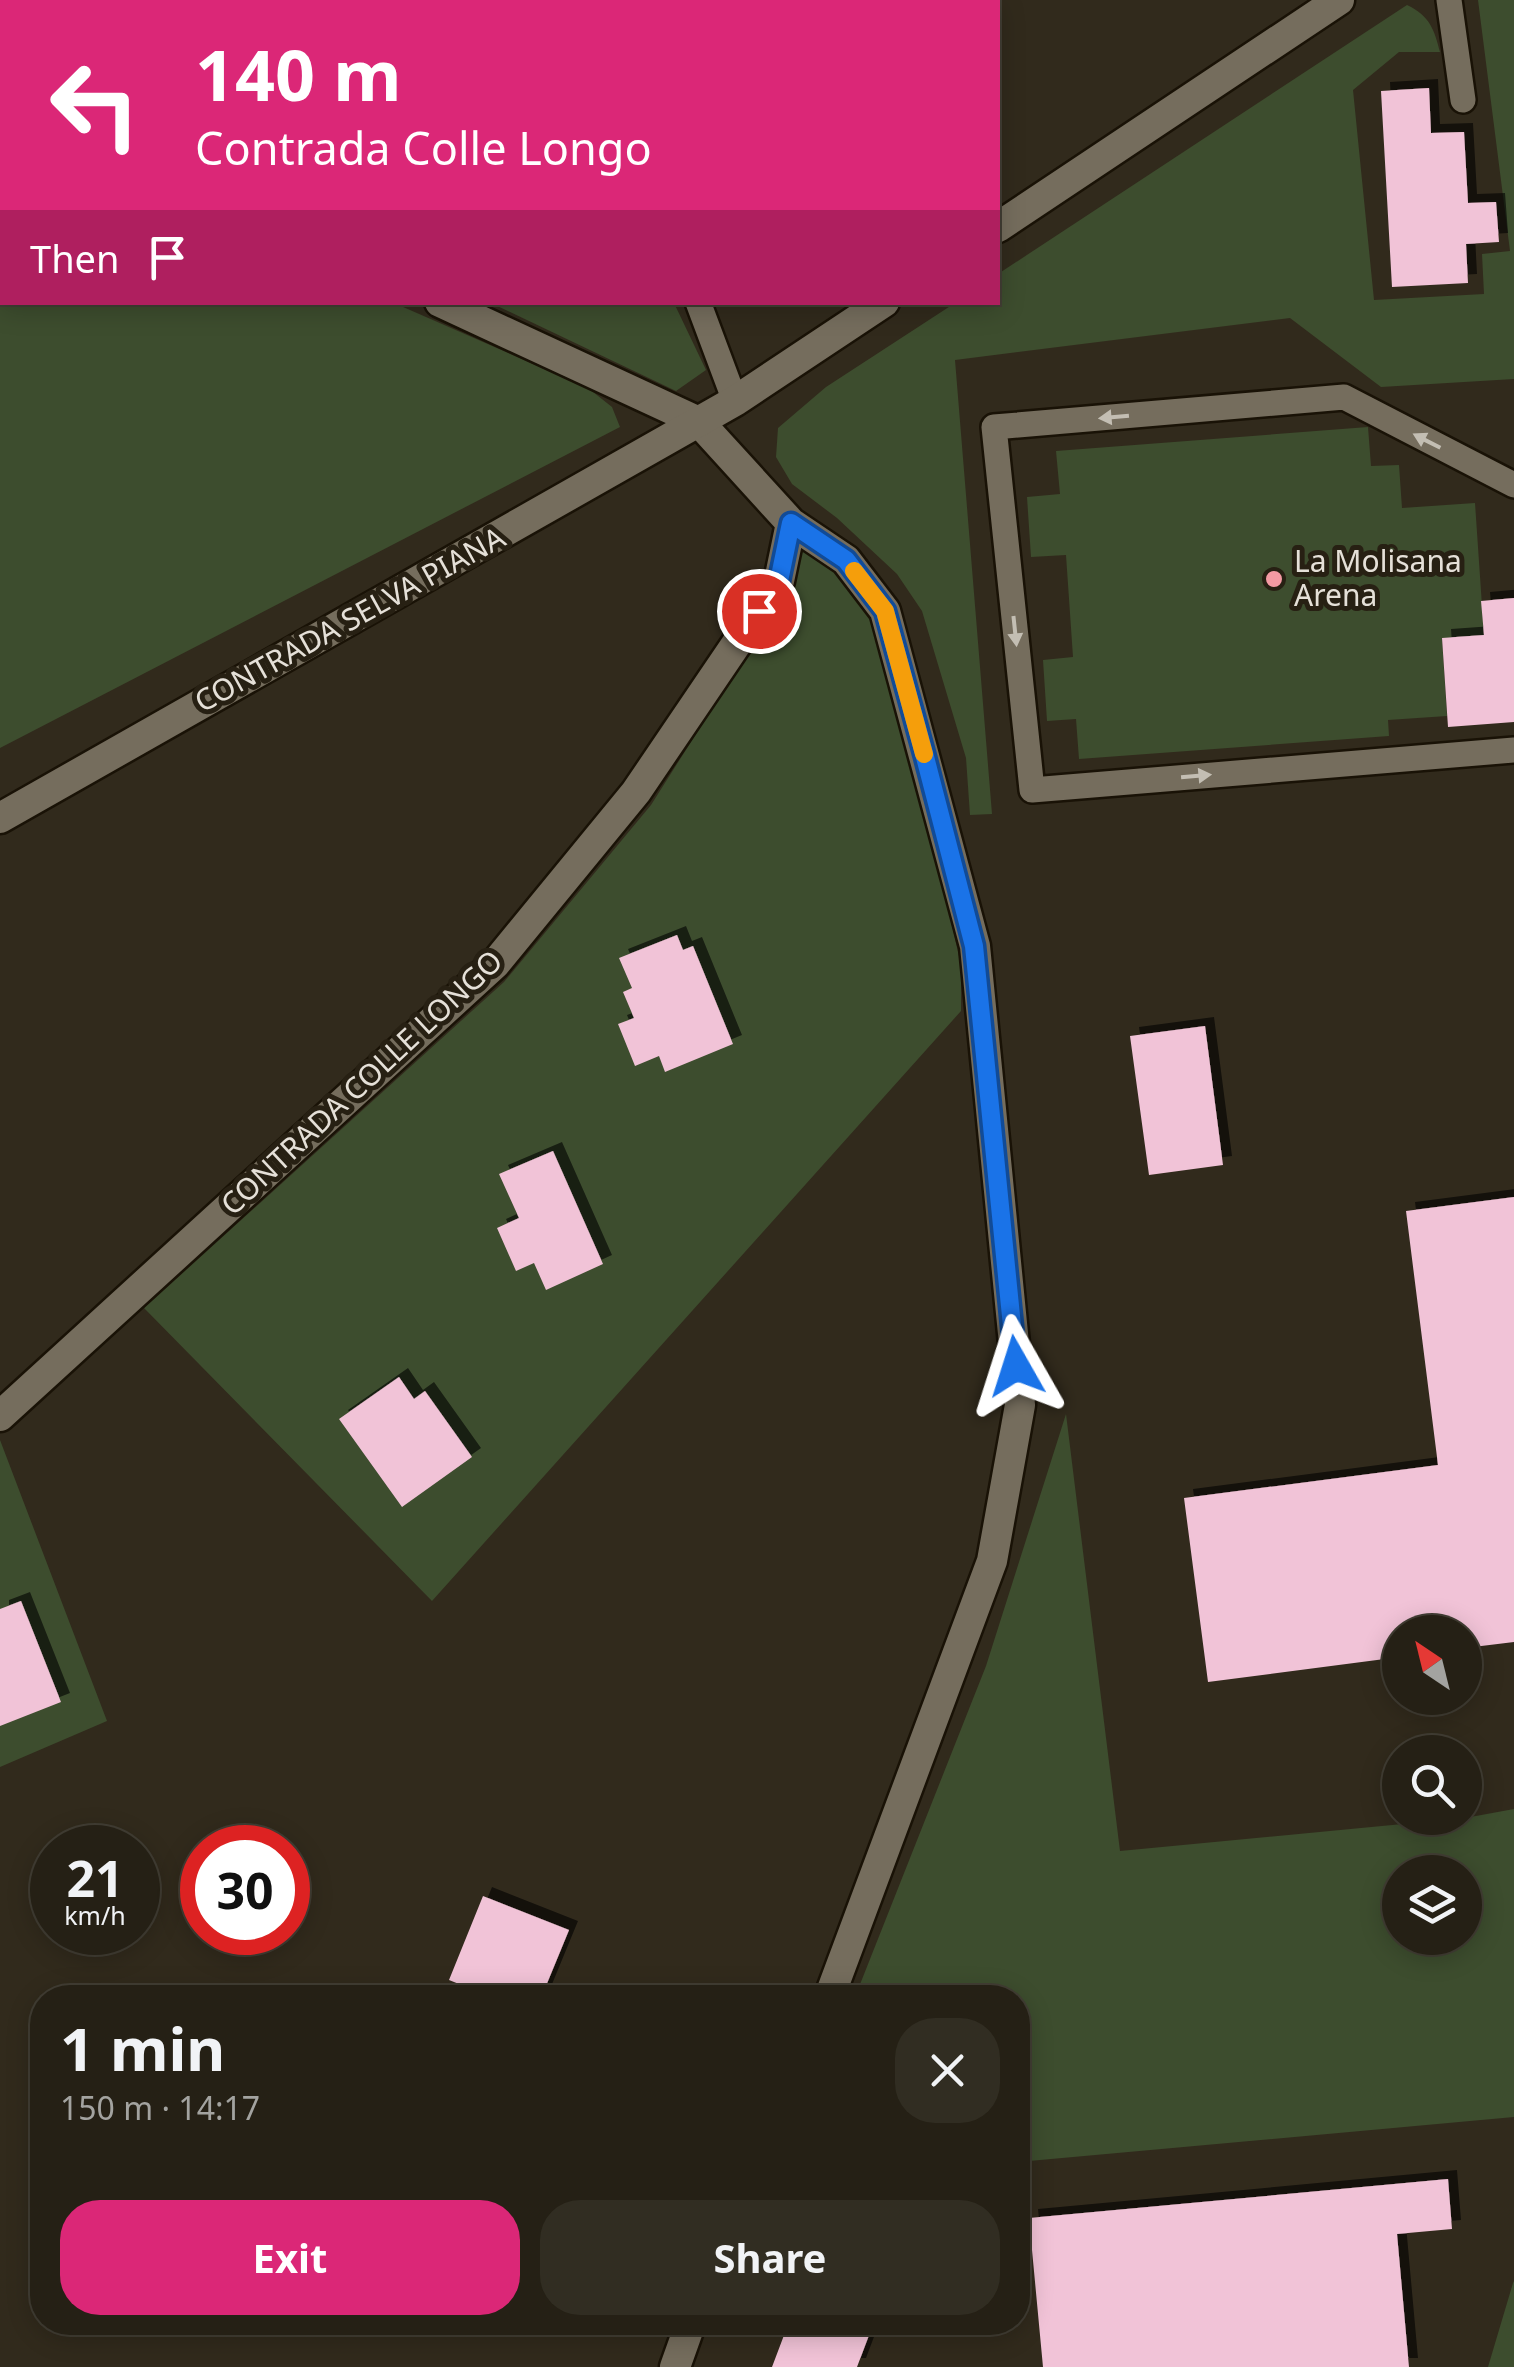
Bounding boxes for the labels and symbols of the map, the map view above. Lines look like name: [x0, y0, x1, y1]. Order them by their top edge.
one-way arrow: [1097, 410, 1129, 426]
one-way arrow: [1413, 433, 1442, 450]
street label: CONTRADA SELVA PIANA: [187, 516, 512, 721]
place label: La Molisana Arena: [1294, 540, 1462, 615]
marker: La Molisana Arena: [1263, 568, 1285, 590]
pin: [717, 569, 802, 654]
one-way arrow: [1007, 615, 1023, 647]
one-way arrow: [1181, 768, 1213, 784]
street label: CONTRADA COLLE LONGO: [211, 940, 511, 1224]
position arrow: [964, 1314, 1068, 1418]
north arrow: [1382, 1615, 1482, 1715]
speed limit sign: 30: [180, 1825, 310, 1955]

